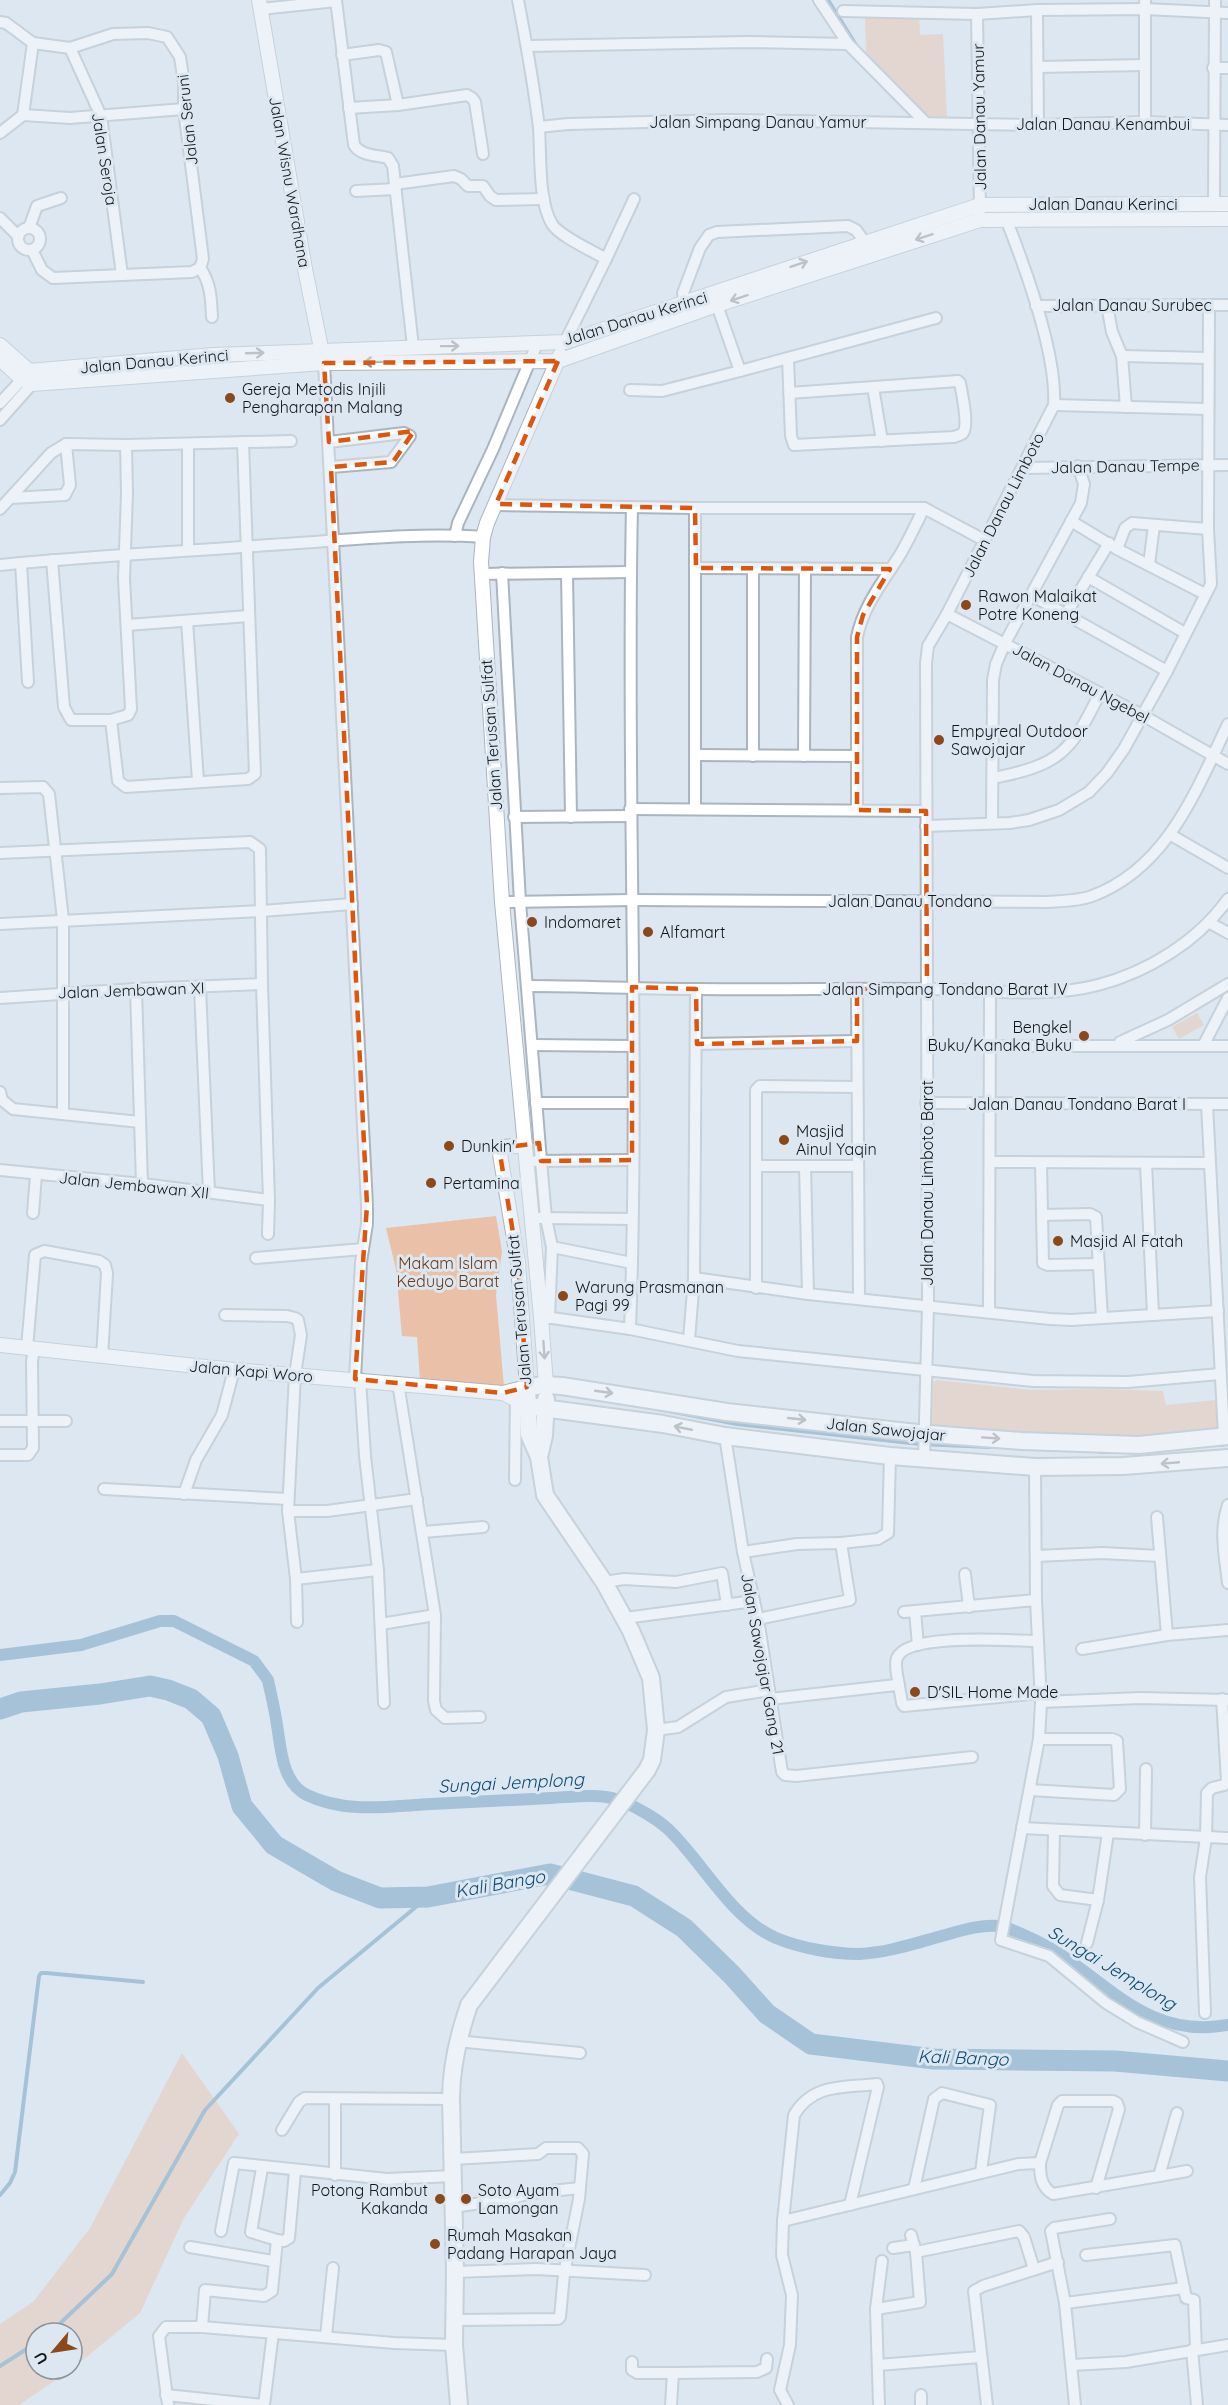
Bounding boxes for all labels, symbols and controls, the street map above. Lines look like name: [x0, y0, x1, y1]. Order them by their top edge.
street label: Jalan Danau Yamur: [968, 43, 990, 191]
street label: Jalan Seruni: [172, 73, 202, 167]
street label: Jalan Wisnu Wardhana: [265, 95, 315, 269]
street label: Jalan Seroja: [88, 111, 122, 207]
street label: Jalan Simpang Danau Yamur: [649, 112, 867, 132]
street label: Jalan Danau Kenambui: [1016, 114, 1190, 134]
street label: Jalan Danau Kerinci: [1028, 194, 1178, 214]
one-way arrow: [915, 233, 934, 244]
one-way arrow: [790, 257, 808, 268]
street label: Jalan Danau Kerinci: [561, 287, 709, 349]
one-way arrow: [730, 293, 749, 304]
street label: Jalan Danau Surubec: [1052, 295, 1212, 315]
one-way arrow: [439, 340, 459, 352]
street label: Jalan Danau Kerinci: [79, 345, 229, 377]
one-way arrow: [244, 348, 264, 359]
one-way arrow: [364, 356, 384, 368]
place label: Gereja Metodis Injili Pengharapan Malang: [242, 379, 403, 417]
marker: Gereja Metodis Injili Pengharapan Malang: [223, 391, 237, 405]
street label: Jalan Danau Limboto: [958, 429, 1048, 581]
street label: Jalan Danau Tempe: [1050, 455, 1200, 477]
place label: Rawon Malaikat Potre Koneng: [978, 586, 1097, 624]
marker: Rawon Malaikat Potre Koneng: [959, 598, 973, 612]
street label: Jalan Danau Ngebel: [1009, 638, 1153, 728]
street label: Jalan Terusan Sulfat: [476, 659, 506, 811]
place label: Empyreal Outdoor Sawojajar: [951, 721, 1088, 759]
marker: Empyreal Outdoor Sawojajar: [932, 733, 946, 747]
street label: Jalan Danau Tondano: [828, 891, 992, 911]
place label: Indomaret: [544, 912, 621, 932]
marker: Indomaret: [525, 915, 539, 929]
place label: Alfamart: [660, 922, 725, 942]
marker: Alfamart: [641, 925, 655, 939]
street label: Jalan Jembawan XI: [57, 977, 205, 1003]
street label: Jalan Simpang Tondano Barat IV: [822, 979, 1068, 999]
place label: Bengkel Buku/Kanaka Buku: [927, 1017, 1072, 1055]
marker: Bengkel Buku/Kanaka Buku: [1077, 1029, 1091, 1043]
street label: Jalan Danau Limboto Barat: [917, 1080, 937, 1286]
street label: Jalan Danau Tondano Barat I: [968, 1094, 1186, 1114]
place label: Masjid Ainul Yaqin: [796, 1121, 877, 1159]
marker: Masjid Ainul Yaqin: [777, 1133, 791, 1147]
place label: Dunkin': [461, 1136, 515, 1156]
marker: Dunkin': [442, 1139, 456, 1153]
street label: Jalan Jembawan XII: [58, 1167, 210, 1203]
place label: Pertamina: [443, 1173, 520, 1193]
marker: Pertamina: [424, 1176, 438, 1190]
place label: Masjid Al Fatah: [1070, 1231, 1183, 1251]
street label: Jalan Terusan Sulfat: [502, 1234, 536, 1386]
marker: Masjid Al Fatah: [1051, 1234, 1065, 1248]
park label: Makam Islam Keduyo Barat: [397, 1253, 499, 1291]
place label: Warung Prasmanan Pagi 99: [575, 1277, 724, 1315]
marker: Warung Prasmanan Pagi 99: [556, 1289, 570, 1303]
one-way arrow: [538, 1339, 549, 1359]
street label: Jalan Kapi Woro: [188, 1356, 314, 1386]
one-way arrow: [593, 1387, 613, 1398]
street label: Jalan Sawojajar: [825, 1413, 947, 1445]
one-way arrow: [786, 1414, 806, 1425]
one-way arrow: [674, 1422, 694, 1433]
one-way arrow: [980, 1433, 1000, 1444]
one-way arrow: [1160, 1457, 1180, 1468]
street label: Jalan Sawojajar Gang 21: [737, 1572, 789, 1756]
place label: D'SIL Home Made: [927, 1682, 1058, 1702]
marker: D'SIL Home Made: [908, 1685, 922, 1699]
water label: Sungai Jemplong: [438, 1767, 586, 1798]
water label: Kali Bango: [453, 1864, 548, 1903]
water label: Sungai Jemplong: [1044, 1920, 1182, 2016]
water label: Kali Bango: [917, 2044, 1010, 2071]
place label: Potong Rambut Kakanda: [311, 2180, 428, 2218]
place label: Soto Ayam Lamongan: [478, 2180, 559, 2218]
marker: Potong Rambut Kakanda: [433, 2192, 447, 2206]
marker: Soto Ayam Lamongan: [459, 2192, 473, 2206]
place label: Rumah Masakan Padang Harapan Jaya: [447, 2225, 617, 2263]
marker: Rumah Masakan Padang Harapan Jaya: [428, 2237, 442, 2251]
north arrow: [24, 2321, 84, 2381]
text: U: [29, 2348, 52, 2368]

